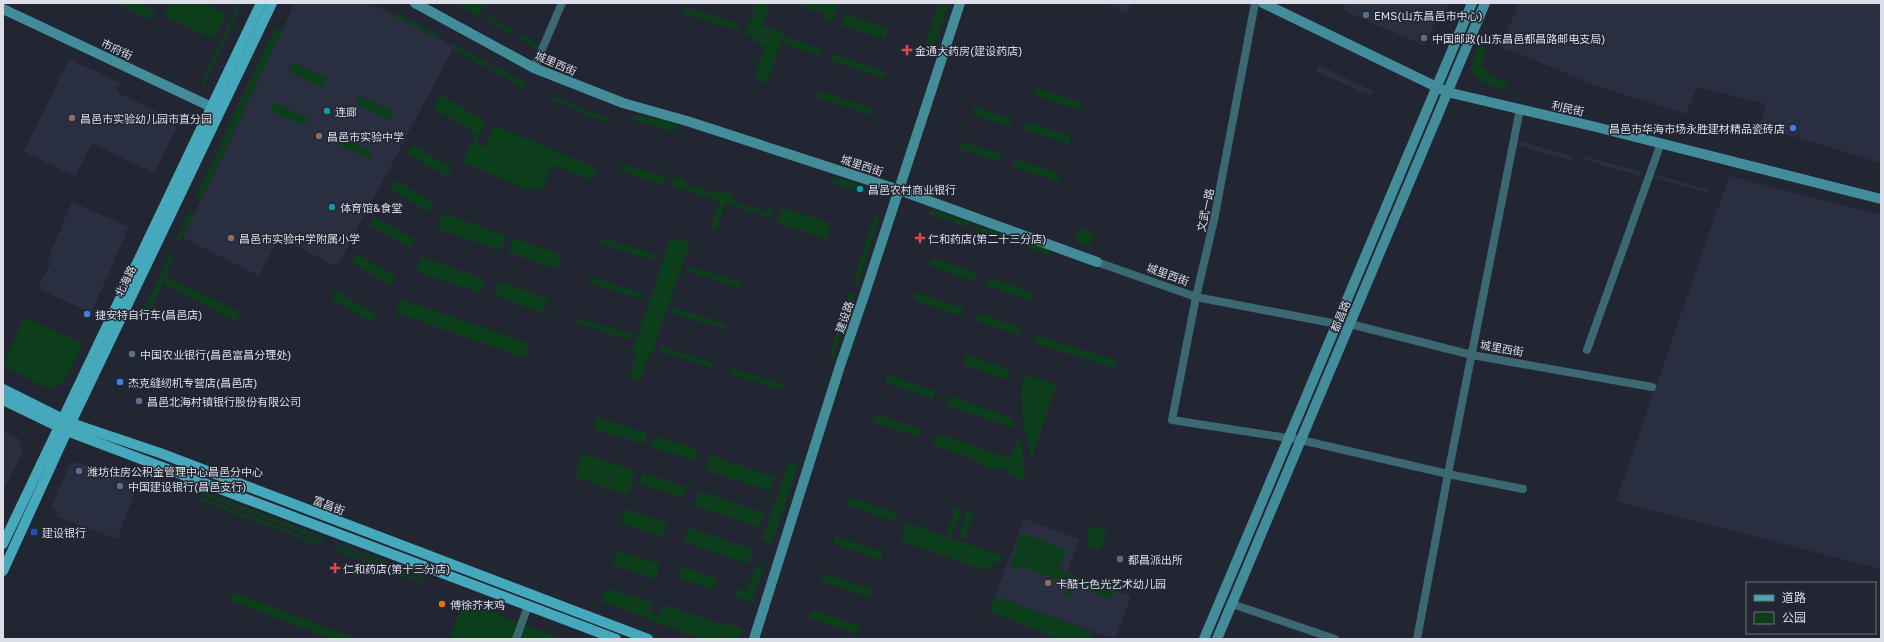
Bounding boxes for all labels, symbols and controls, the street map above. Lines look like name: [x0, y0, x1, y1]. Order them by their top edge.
place label: EMS(山东昌邑市中心): [1374, 9, 1483, 22]
marker: EMS(山东昌邑市中心): [1361, 10, 1371, 20]
place label: 中国邮政(山东昌邑都昌路邮电支局): [1432, 32, 1605, 45]
marker: 中国邮政(山东昌邑都昌路邮电支局): [1419, 33, 1429, 43]
street label: 市府街: [99, 36, 135, 62]
place label: 金通大药房(建设药店): [915, 44, 1022, 57]
marker: 金通大药房(建设药店): [902, 45, 912, 55]
street label: 城里西街: [533, 48, 579, 78]
street label: 利民街: [1550, 98, 1586, 118]
place label: 连廊: [335, 105, 357, 118]
marker: 连廊: [322, 106, 332, 116]
place label: 昌邑市实验幼儿园市直分园: [80, 112, 212, 125]
marker: 昌邑市实验幼儿园市直分园: [67, 113, 77, 123]
place label: 昌邑市华海市场永胜建材精品瓷砖店: [1609, 122, 1785, 135]
marker: 昌邑市华海市场永胜建材精品瓷砖店: [1788, 123, 1798, 133]
place label: 昌邑市实验中学: [327, 130, 404, 143]
marker: 昌邑市实验中学: [314, 131, 324, 141]
street label: 城里西街: [839, 152, 885, 178]
place label: 昌邑农村商业银行: [868, 183, 956, 196]
marker: 昌邑农村商业银行: [855, 184, 865, 194]
street label: 文武一路: [1194, 187, 1216, 233]
place label: 体育馆&食堂: [340, 201, 402, 214]
marker: 体育馆&食堂: [327, 202, 337, 212]
place label: 昌邑市实验中学附属小学: [239, 232, 360, 245]
place label: 仁和药店(第二十三分店): [928, 232, 1046, 245]
marker: 昌邑市实验中学附属小学: [226, 233, 236, 243]
marker: 仁和药店(第二十三分店): [915, 233, 925, 243]
street label: 城里西街: [1145, 260, 1191, 288]
street label: 北海路: [112, 263, 138, 299]
street label: 都昌路: [1328, 298, 1352, 334]
street label: 建设路: [832, 299, 856, 335]
place label: 捷安特自行车(昌邑店): [95, 308, 202, 321]
marker: 捷安特自行车(昌邑店): [82, 309, 92, 319]
street label: 城里西街: [1479, 338, 1525, 358]
place label: 中国农业银行(昌邑富昌分理处): [140, 348, 291, 361]
marker: 中国农业银行(昌邑富昌分理处): [127, 349, 137, 359]
place label: 杰克缝纫机专营店(昌邑店): [128, 376, 257, 389]
marker: 杰克缝纫机专营店(昌邑店): [115, 377, 125, 387]
place label: 昌邑北海村镇银行股份有限公司: [147, 395, 301, 408]
marker: 昌邑北海村镇银行股份有限公司: [134, 396, 144, 406]
place label: 潍坊住房公积金管理中心昌邑分中心: [87, 465, 263, 478]
marker: 潍坊住房公积金管理中心昌邑分中心: [74, 466, 84, 476]
place label: 中国建设银行(昌邑支行): [128, 480, 246, 493]
marker: 中国建设银行(昌邑支行): [115, 481, 125, 491]
street label: 富昌街: [311, 493, 347, 517]
place label: 建设银行: [42, 526, 86, 539]
marker: 建设银行: [29, 527, 39, 537]
place label: 都昌派出所: [1128, 553, 1183, 566]
marker: 都昌派出所: [1115, 554, 1125, 564]
place label: 仁和药店(第十三分店): [343, 562, 450, 575]
marker: 仁和药店(第十三分店): [330, 563, 340, 573]
place label: 卡酷七色光艺术幼儿园: [1056, 577, 1166, 590]
marker: 卡酷七色光艺术幼儿园: [1043, 578, 1053, 588]
legend: [1746, 582, 1876, 634]
text: 道路: [1782, 590, 1806, 605]
place label: 傅徐芥末鸡: [450, 598, 505, 611]
marker: 傅徐芥末鸡: [437, 599, 447, 609]
text: 公园: [1782, 610, 1806, 625]

